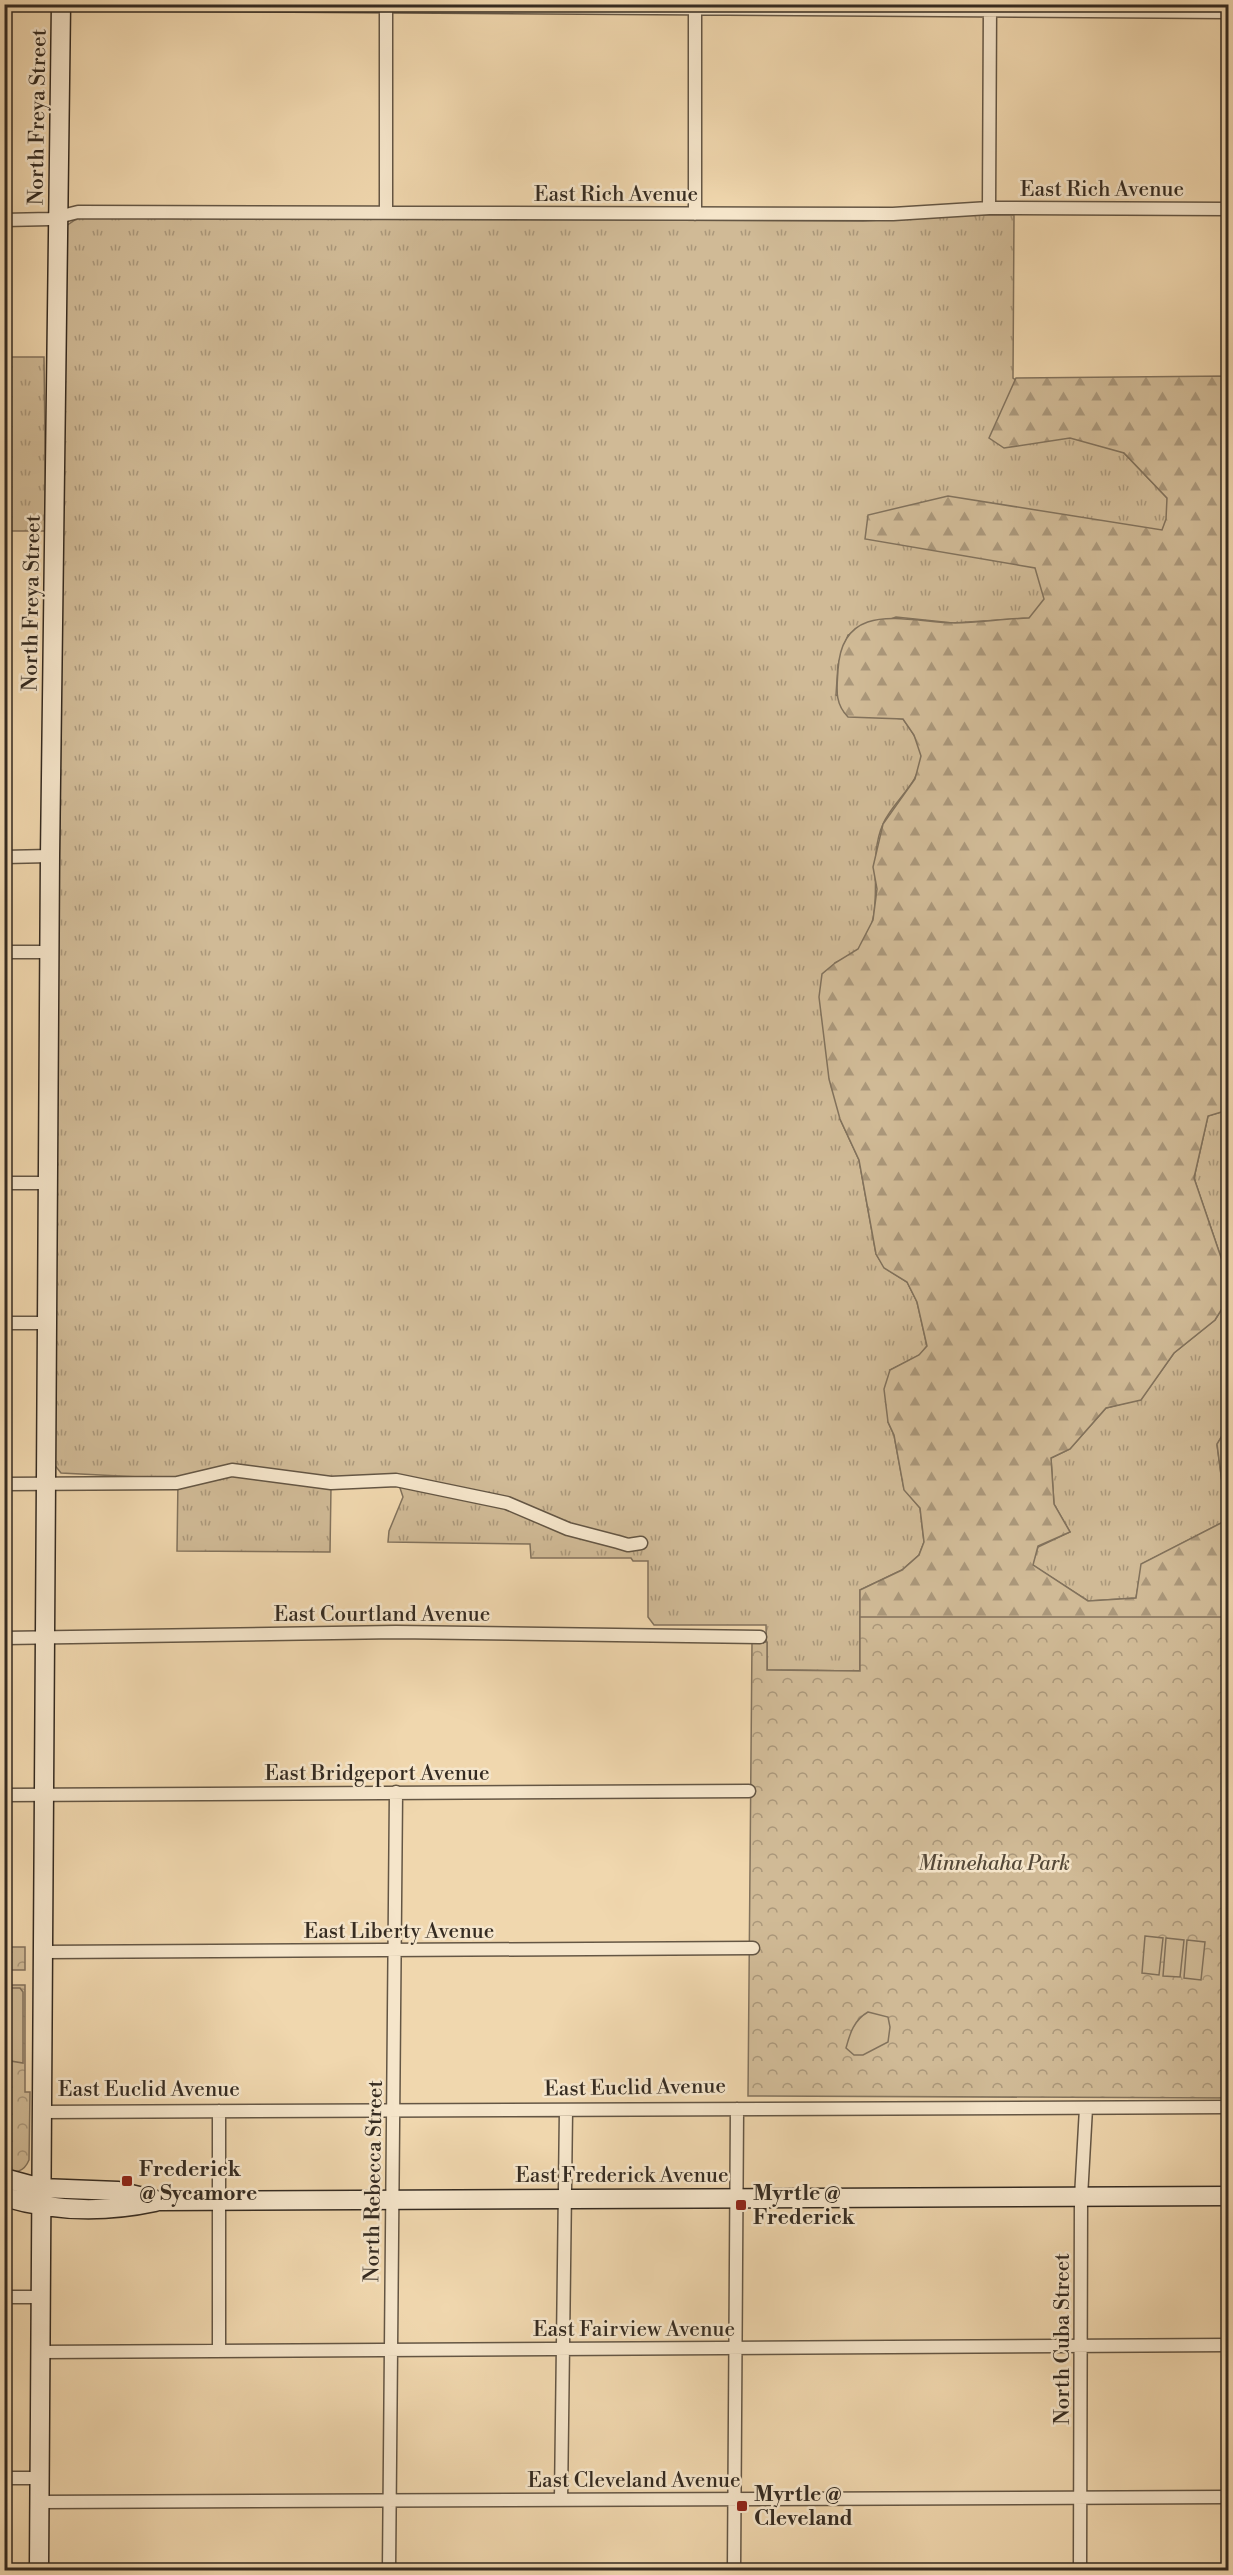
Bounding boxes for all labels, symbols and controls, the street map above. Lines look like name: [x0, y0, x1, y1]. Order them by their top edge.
street label: North Freya Street: [23, 28, 53, 205]
street label: East Rich Avenue: [1020, 177, 1184, 203]
street label: East Rich Avenue: [534, 182, 698, 208]
street label: North Freya Street: [17, 514, 47, 691]
street label: East Courtland Avenue: [274, 1602, 490, 1628]
street label: East Bridgeport Avenue: [264, 1761, 490, 1787]
park label: Minnehaha Park: [918, 1851, 1070, 1877]
street label: East Liberty Avenue: [304, 1919, 494, 1945]
street label: East Euclid Avenue: [544, 2073, 726, 2103]
street label: East Euclid Avenue: [58, 2077, 240, 2103]
street label: North Rebecca Street: [359, 2079, 389, 2282]
place label: Frederick @ Sycamore: [139, 2157, 257, 2207]
street label: East Frederick Avenue: [515, 2163, 729, 2189]
marker: Frederick @ Sycamore: [120, 2174, 134, 2188]
place label: Myrtle @ Frederick: [753, 2181, 856, 2231]
marker: Myrtle @ Frederick: [734, 2198, 748, 2212]
street label: North Cuba Street: [1050, 2253, 1076, 2425]
street label: East Fairview Avenue: [533, 2317, 735, 2343]
street label: East Cleveland Avenue: [528, 2468, 740, 2494]
place label: Myrtle @ Cleveland: [754, 2482, 853, 2532]
marker: Myrtle @ Cleveland: [735, 2499, 749, 2513]

